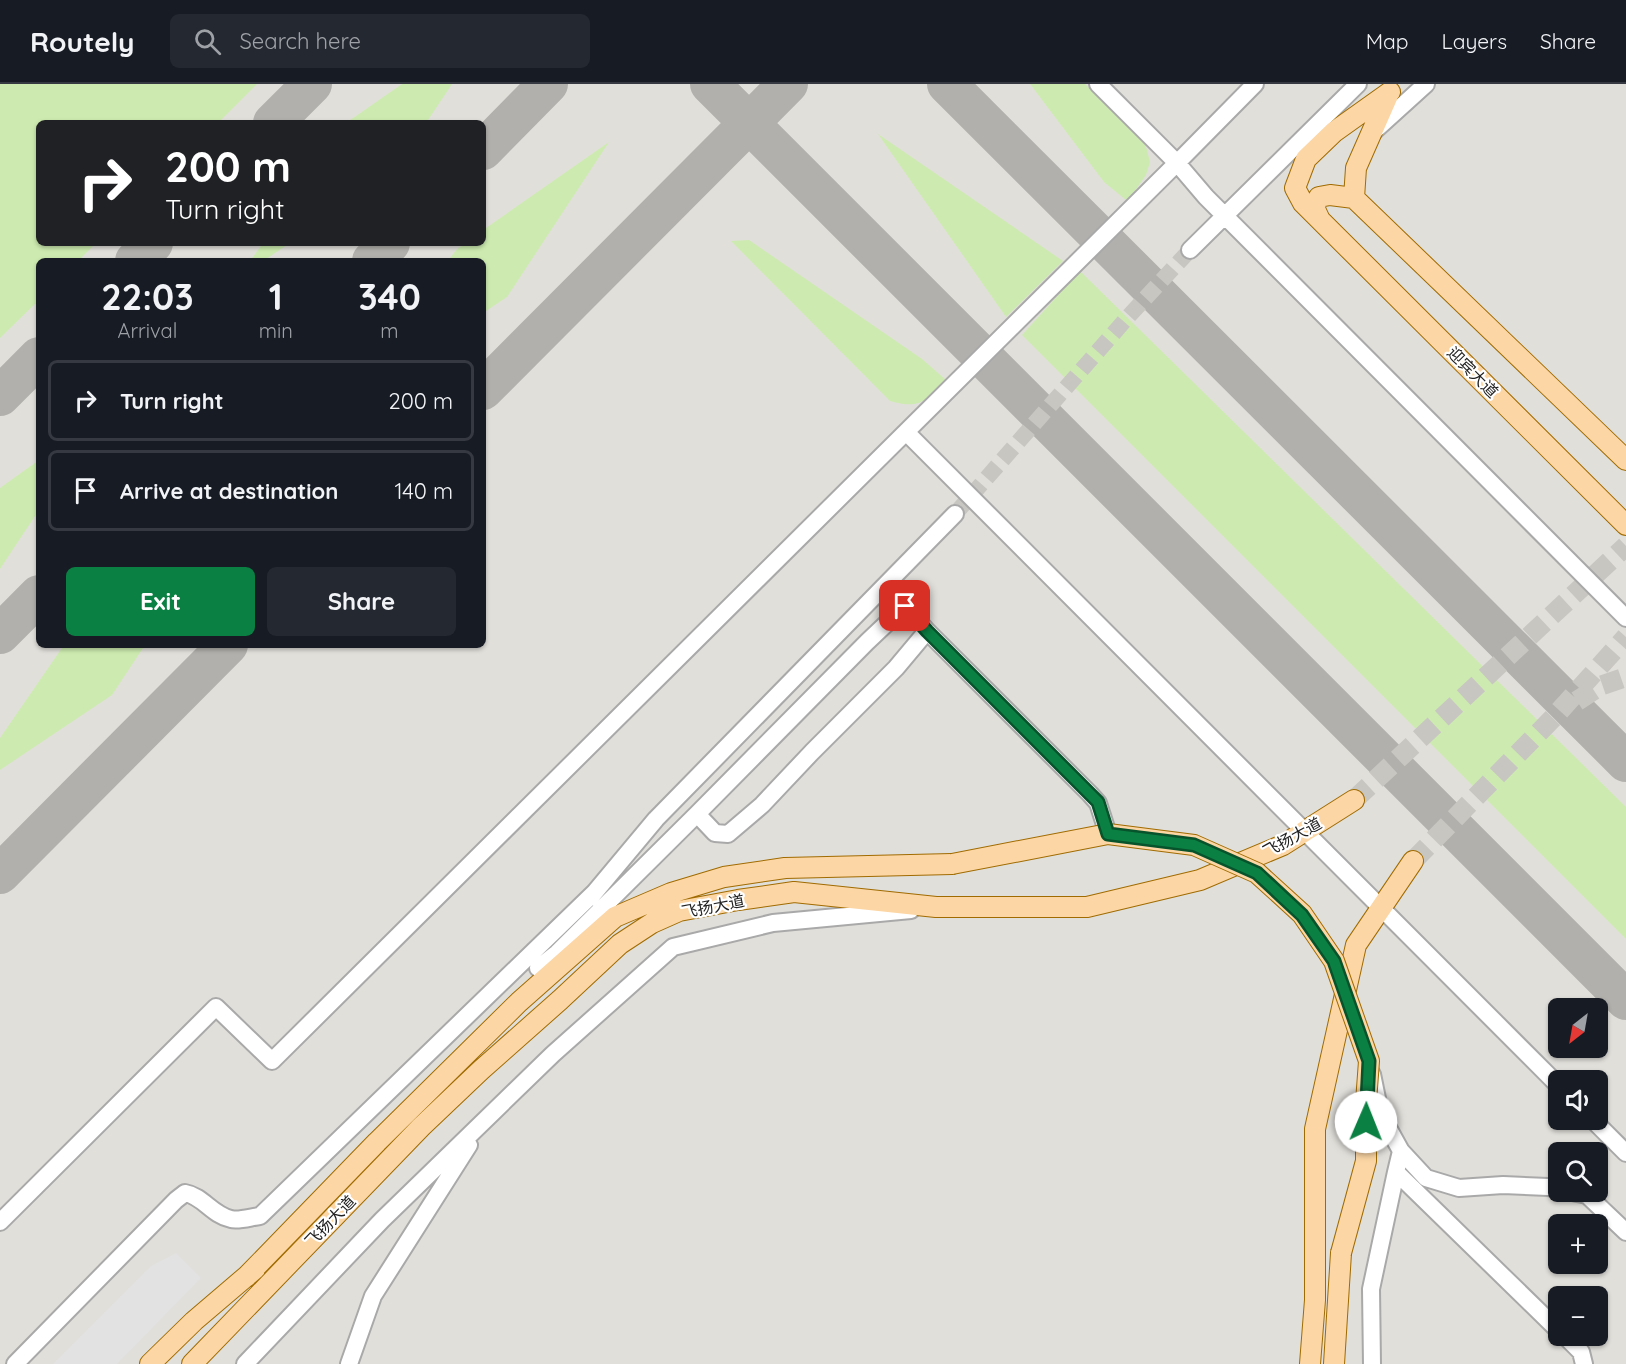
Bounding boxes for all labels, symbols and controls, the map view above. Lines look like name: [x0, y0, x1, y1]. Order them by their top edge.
search box: [170, 14, 590, 68]
text: Routely: [30, 24, 134, 59]
icon: search: [191, 25, 224, 58]
text: Search here: [239, 27, 361, 55]
text: Map: [1366, 28, 1409, 54]
text: Layers: [1442, 28, 1507, 54]
text: Share: [1540, 28, 1596, 54]
text: 200 m: [165, 140, 291, 193]
icon: right: [66, 144, 144, 222]
text: Turn right: [165, 192, 284, 226]
text: 22:03: [101, 274, 194, 319]
text: 1: [269, 274, 283, 319]
text: 340: [358, 274, 421, 319]
text: Arrival: [117, 318, 177, 343]
text: min: [259, 318, 293, 343]
text: m: [380, 318, 399, 343]
street label: 迎宾大道: [1443, 342, 1503, 402]
icon: right: [69, 384, 102, 417]
text: Turn right: [120, 387, 224, 415]
text: 200 m: [389, 387, 453, 415]
icon: arrive: [69, 474, 102, 507]
text: Arrive at destination: [120, 477, 338, 505]
text: 140 m: [394, 477, 453, 505]
button: Exit: [66, 567, 255, 636]
button: Share: [267, 567, 456, 636]
pin: [879, 580, 930, 631]
icon: arrive: [888, 589, 921, 622]
street label: 飞扬大道: [1259, 813, 1325, 861]
street label: 飞扬大道: [680, 890, 746, 922]
north arrow: [1548, 998, 1608, 1058]
map controls: [1548, 998, 1608, 1346]
button: sound: [1548, 1070, 1608, 1130]
position arrow: [1334, 1090, 1398, 1154]
button: search: [1548, 1142, 1608, 1202]
street label: 飞扬大道: [301, 1191, 359, 1251]
button: +: [1548, 1214, 1608, 1274]
button: −: [1548, 1286, 1608, 1346]

